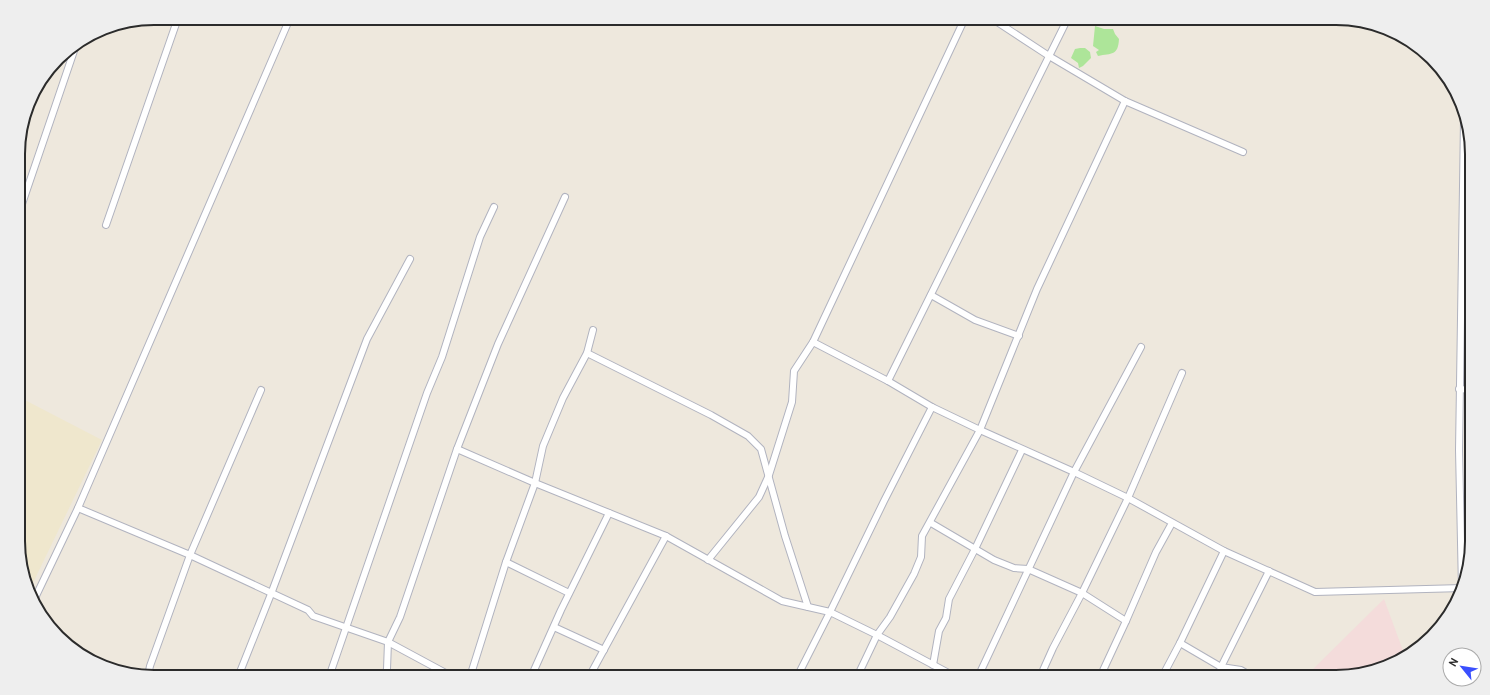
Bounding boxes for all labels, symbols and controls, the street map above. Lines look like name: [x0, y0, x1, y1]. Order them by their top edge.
north arrow: [1442, 647, 1482, 687]
text: N: [1445, 655, 1461, 669]

